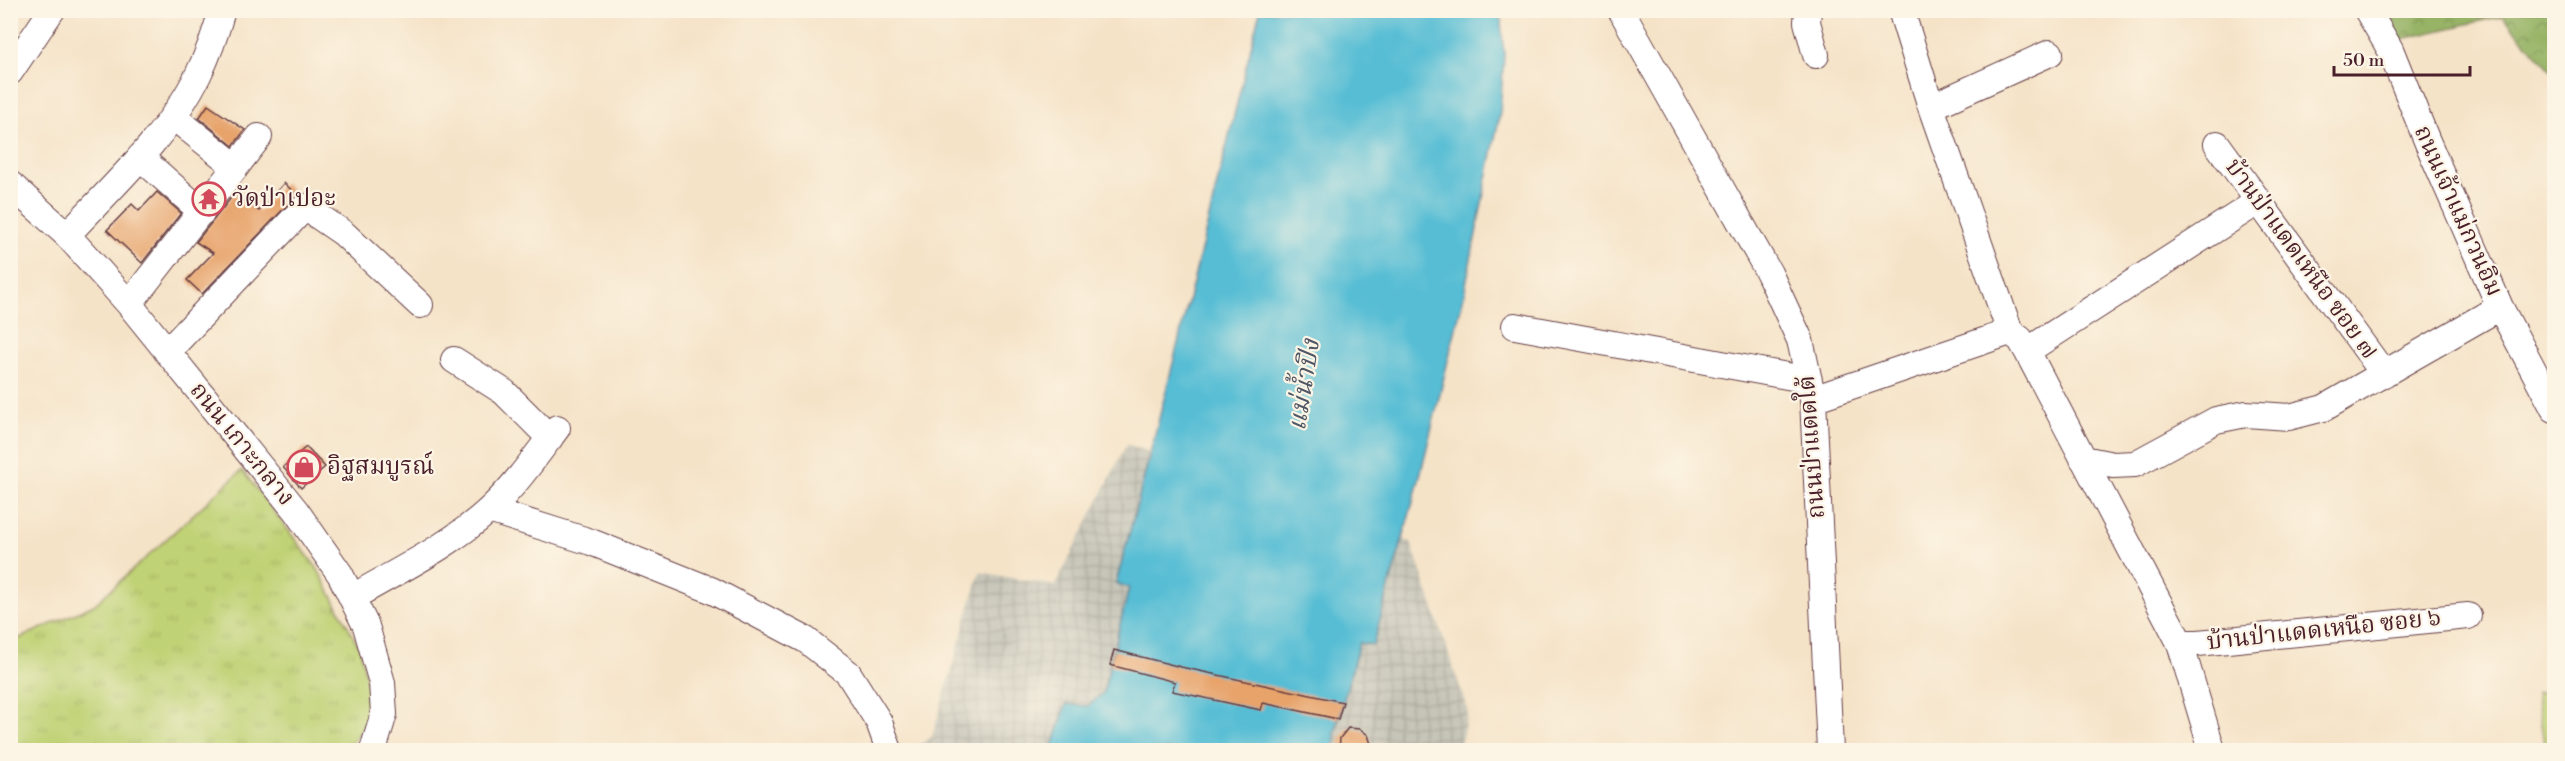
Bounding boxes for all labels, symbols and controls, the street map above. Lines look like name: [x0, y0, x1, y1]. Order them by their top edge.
scale bar: [2334, 39, 2470, 77]
text: 50 m: [2343, 49, 2385, 72]
street label: ถนนเจ้าแม่กวนอิม: [2407, 121, 2509, 301]
street label: บ้านป่าแดดเหนือ ซอย ๗: [2218, 153, 2384, 365]
temple icon: วัดป่าเปอะ: [191, 181, 227, 217]
place label: วัดป่าเปอะ: [232, 184, 336, 214]
water label: แม่น้ำปิง: [1277, 335, 1327, 433]
street label: ถนนป่าแดดใต้: [1788, 374, 1832, 520]
street label: ถนน เกาะกลาง: [183, 376, 301, 512]
shop icon: อิฐสมบูรณ์: [286, 449, 322, 485]
place label: อิฐสมบูรณ์: [327, 450, 434, 482]
street label: บ้านป่าแดดเหนือ ซอย ๖: [2205, 603, 2443, 657]

